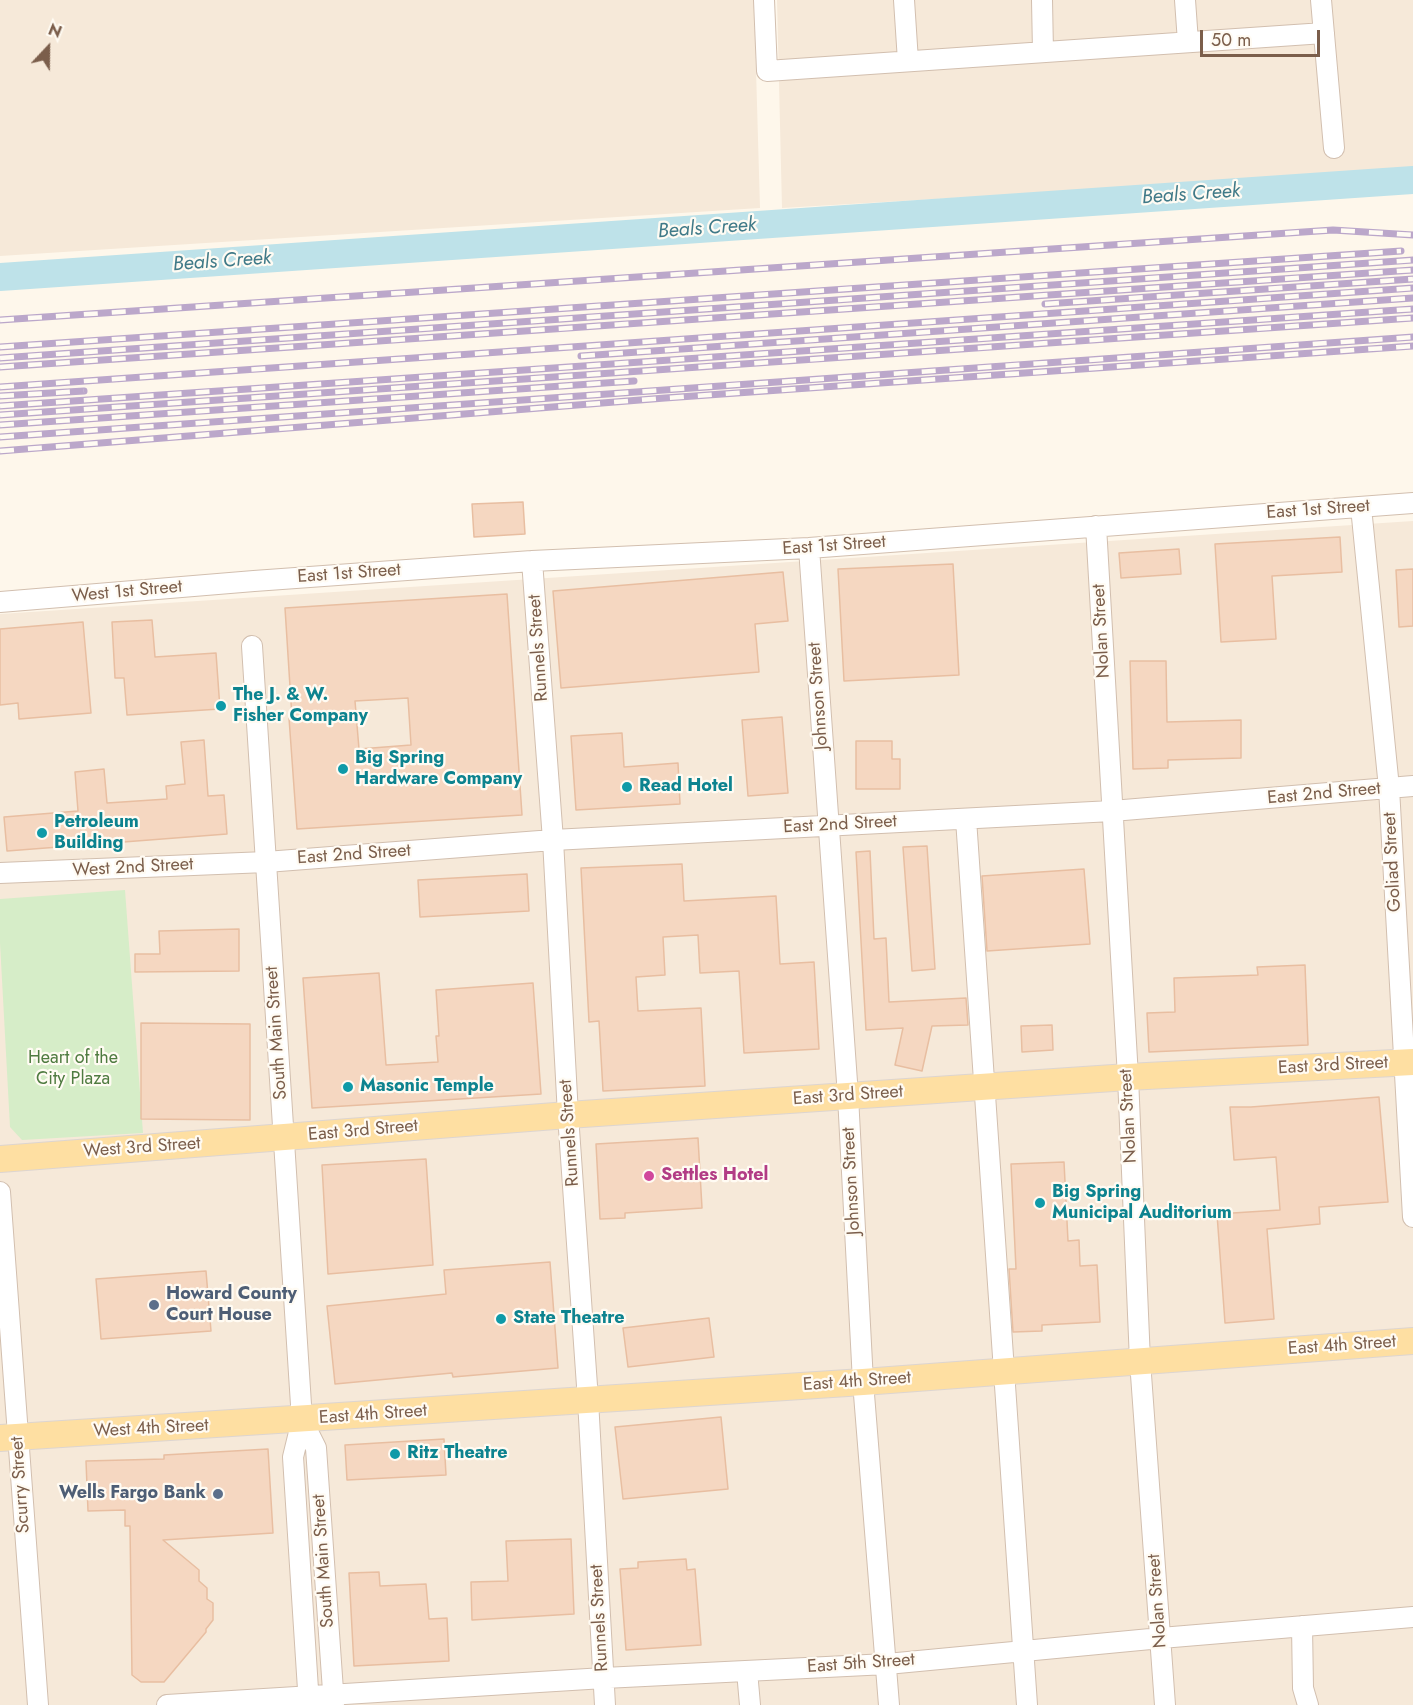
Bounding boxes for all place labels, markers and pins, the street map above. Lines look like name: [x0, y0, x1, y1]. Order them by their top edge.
place label: The J. & W. Fisher Company: [233, 685, 368, 728]
marker: The J. & W. Fisher Company: [214, 699, 228, 713]
place label: Big Spring Hardware Company: [355, 748, 522, 790]
marker: Big Spring Hardware Company: [336, 762, 350, 776]
place label: Read Hotel: [639, 776, 733, 798]
marker: Read Hotel: [620, 780, 634, 794]
place label: Petroleum Building: [54, 812, 139, 854]
marker: Petroleum Building: [35, 826, 49, 840]
place label: Masonic Temple: [360, 1076, 494, 1098]
marker: Masonic Temple: [341, 1080, 355, 1094]
place label: Settles Hotel: [661, 1165, 768, 1187]
marker: Settles Hotel: [642, 1169, 656, 1183]
place label: Big Spring Municipal Auditorium: [1052, 1182, 1232, 1224]
marker: Big Spring Municipal Auditorium: [1033, 1196, 1047, 1210]
place label: Howard County Court House: [166, 1284, 297, 1326]
marker: Howard County Court House: [147, 1298, 161, 1312]
place label: State Theatre: [513, 1308, 625, 1330]
marker: State Theatre: [494, 1312, 508, 1326]
place label: Ritz Theatre: [407, 1443, 508, 1465]
marker: Ritz Theatre: [388, 1447, 402, 1461]
place label: Wells Fargo Bank: [59, 1483, 206, 1505]
marker: Wells Fargo Bank: [211, 1487, 225, 1501]

